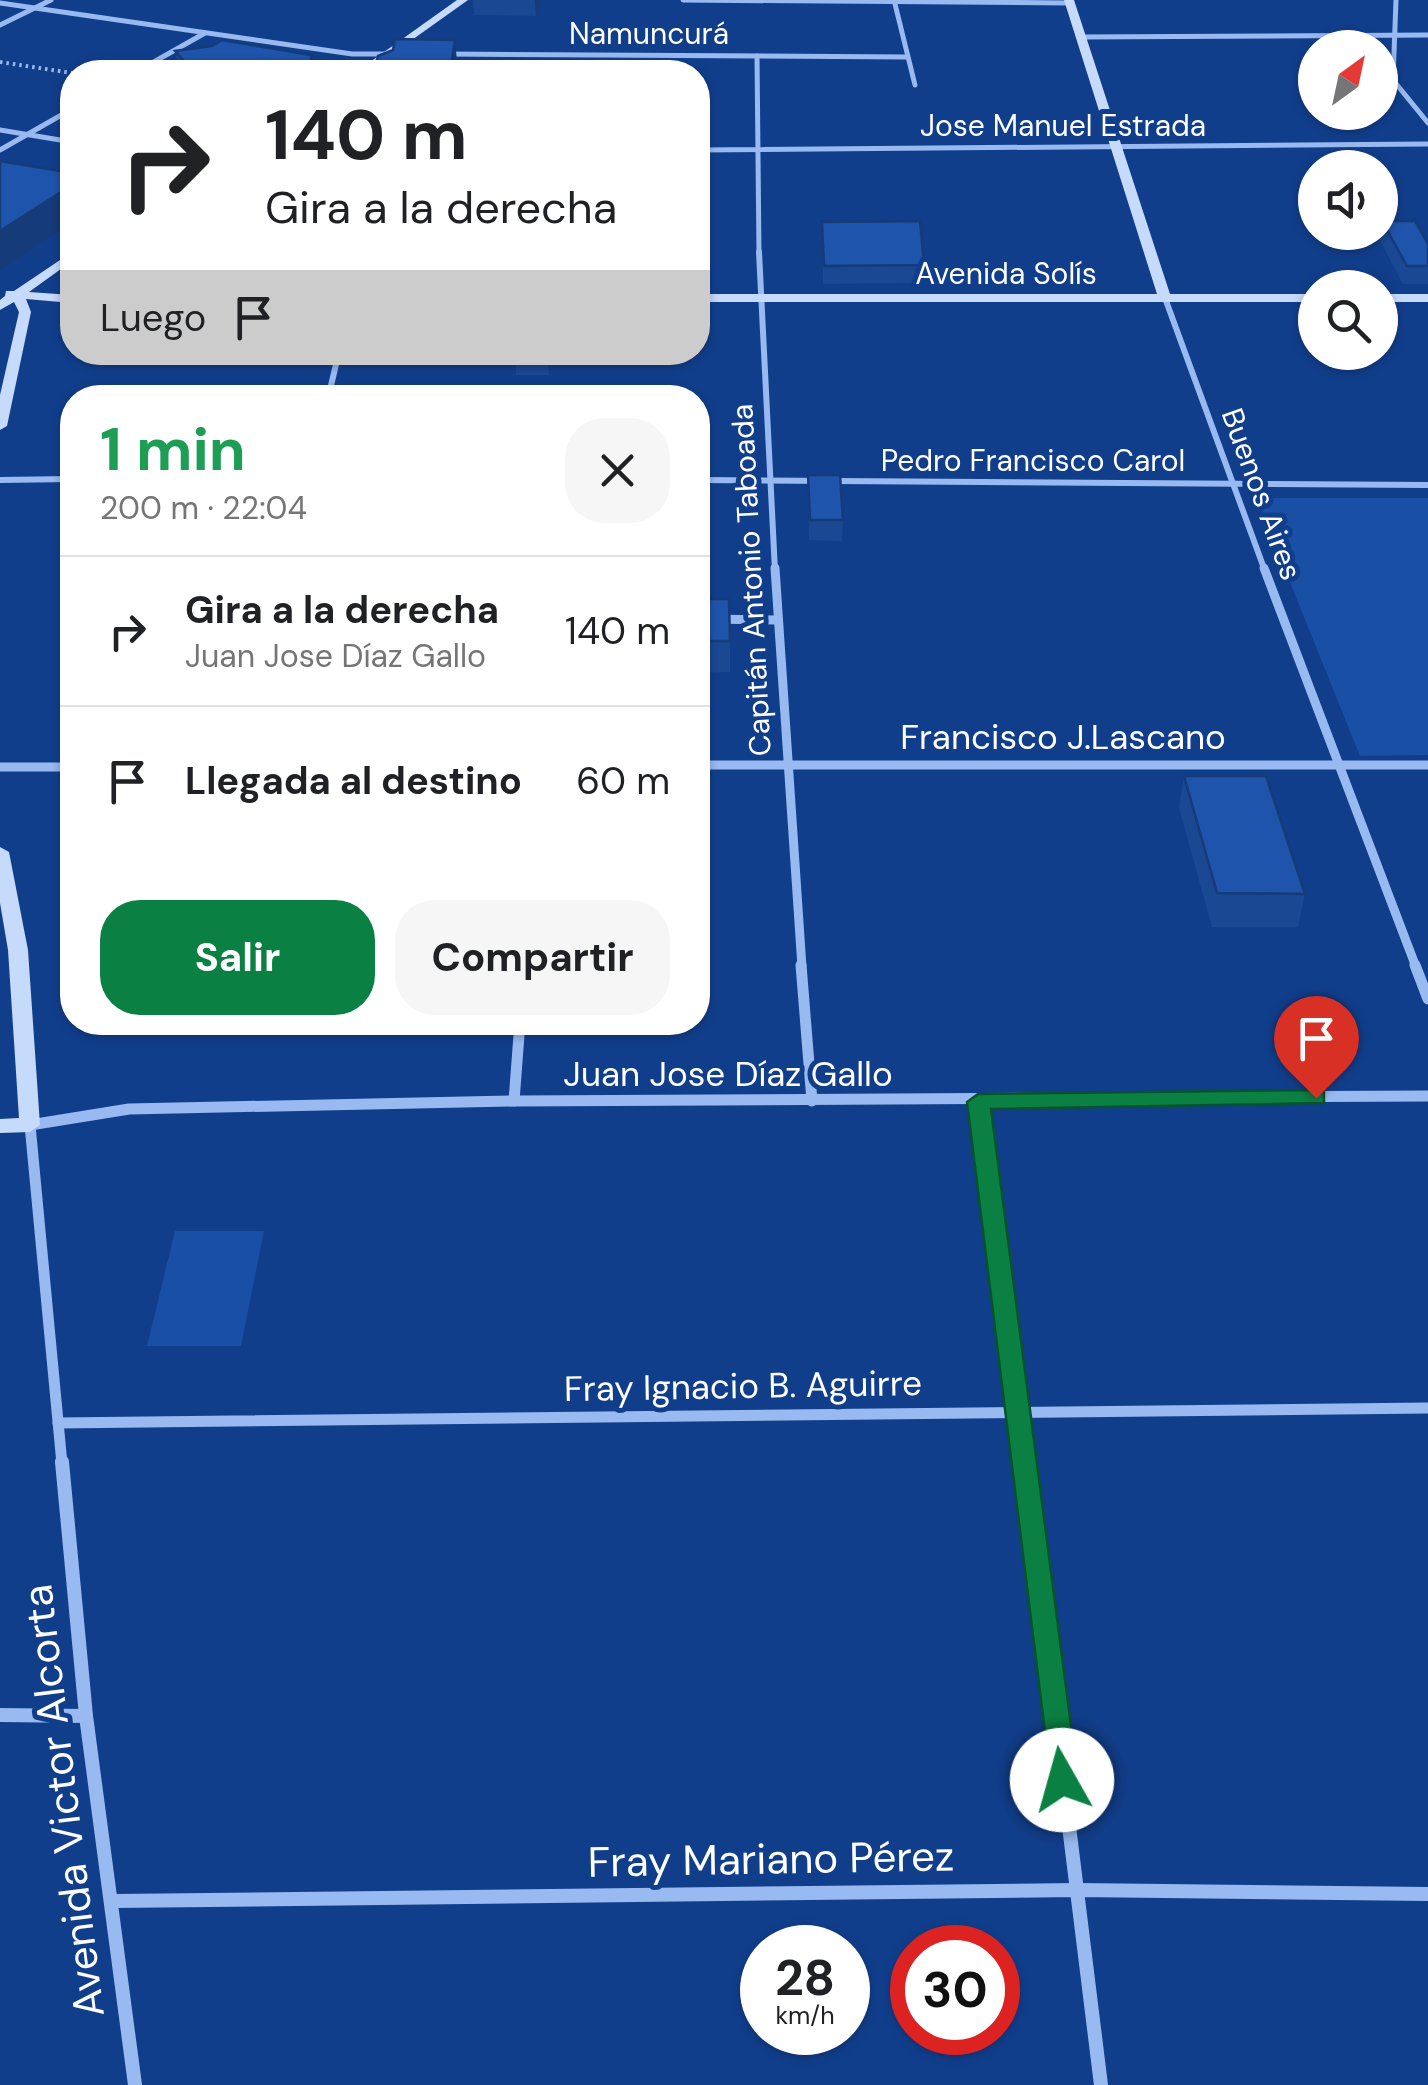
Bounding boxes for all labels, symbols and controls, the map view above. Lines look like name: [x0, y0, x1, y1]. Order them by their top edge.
street label: Namuncurá: [569, 14, 729, 53]
north arrow: [1298, 30, 1398, 130]
map controls: [1298, 30, 1398, 370]
text: 140 m: [265, 90, 468, 181]
icon: right: [100, 100, 230, 230]
street label: Jose Manuel Estrada: [920, 106, 1206, 145]
button: sound: [1298, 150, 1398, 250]
text: Gira a la derecha: [265, 178, 617, 237]
street label: Avenida Solís: [915, 254, 1097, 293]
button: search: [1298, 270, 1398, 370]
icon: arrive: [226, 290, 281, 345]
text: Luego: [100, 293, 206, 343]
street label: Capitán Antonio Taboada: [722, 403, 780, 757]
street label: Buenos Aires: [1213, 403, 1311, 585]
text: 1 min: [100, 410, 246, 489]
button: close: [565, 418, 670, 523]
street label: Pedro Francisco Carol: [881, 441, 1185, 480]
text: 200 m · 22:04: [100, 487, 307, 529]
text: Gira a la derecha: [185, 585, 499, 635]
icon: right: [100, 604, 155, 659]
text: 140 m: [565, 606, 670, 656]
text: Juan Jose Díaz Gallo: [185, 635, 486, 677]
street label: Francisco J.Lascano: [900, 714, 1226, 760]
icon: arrive: [100, 754, 155, 809]
text: Llegada al destino: [185, 756, 522, 806]
text: 60 m: [576, 756, 670, 806]
button: Salir: [100, 900, 375, 1015]
button: Compartir: [395, 900, 670, 1015]
pin: [1274, 996, 1359, 1099]
icon: arrive: [1289, 1011, 1344, 1066]
street label: Juan Jose Díaz Gallo: [563, 1051, 893, 1097]
street label: Fray Ignacio B. Aguirre: [564, 1360, 922, 1412]
street label: Avenida Victor Alcorta: [9, 1582, 117, 2020]
position arrow: [1010, 1728, 1114, 1832]
street label: Fray Mariano Pérez: [587, 1828, 955, 1890]
speed limit sign: 30: [890, 1925, 1020, 2055]
text: 28: [775, 1945, 835, 2011]
text: km/h: [775, 1999, 835, 2032]

